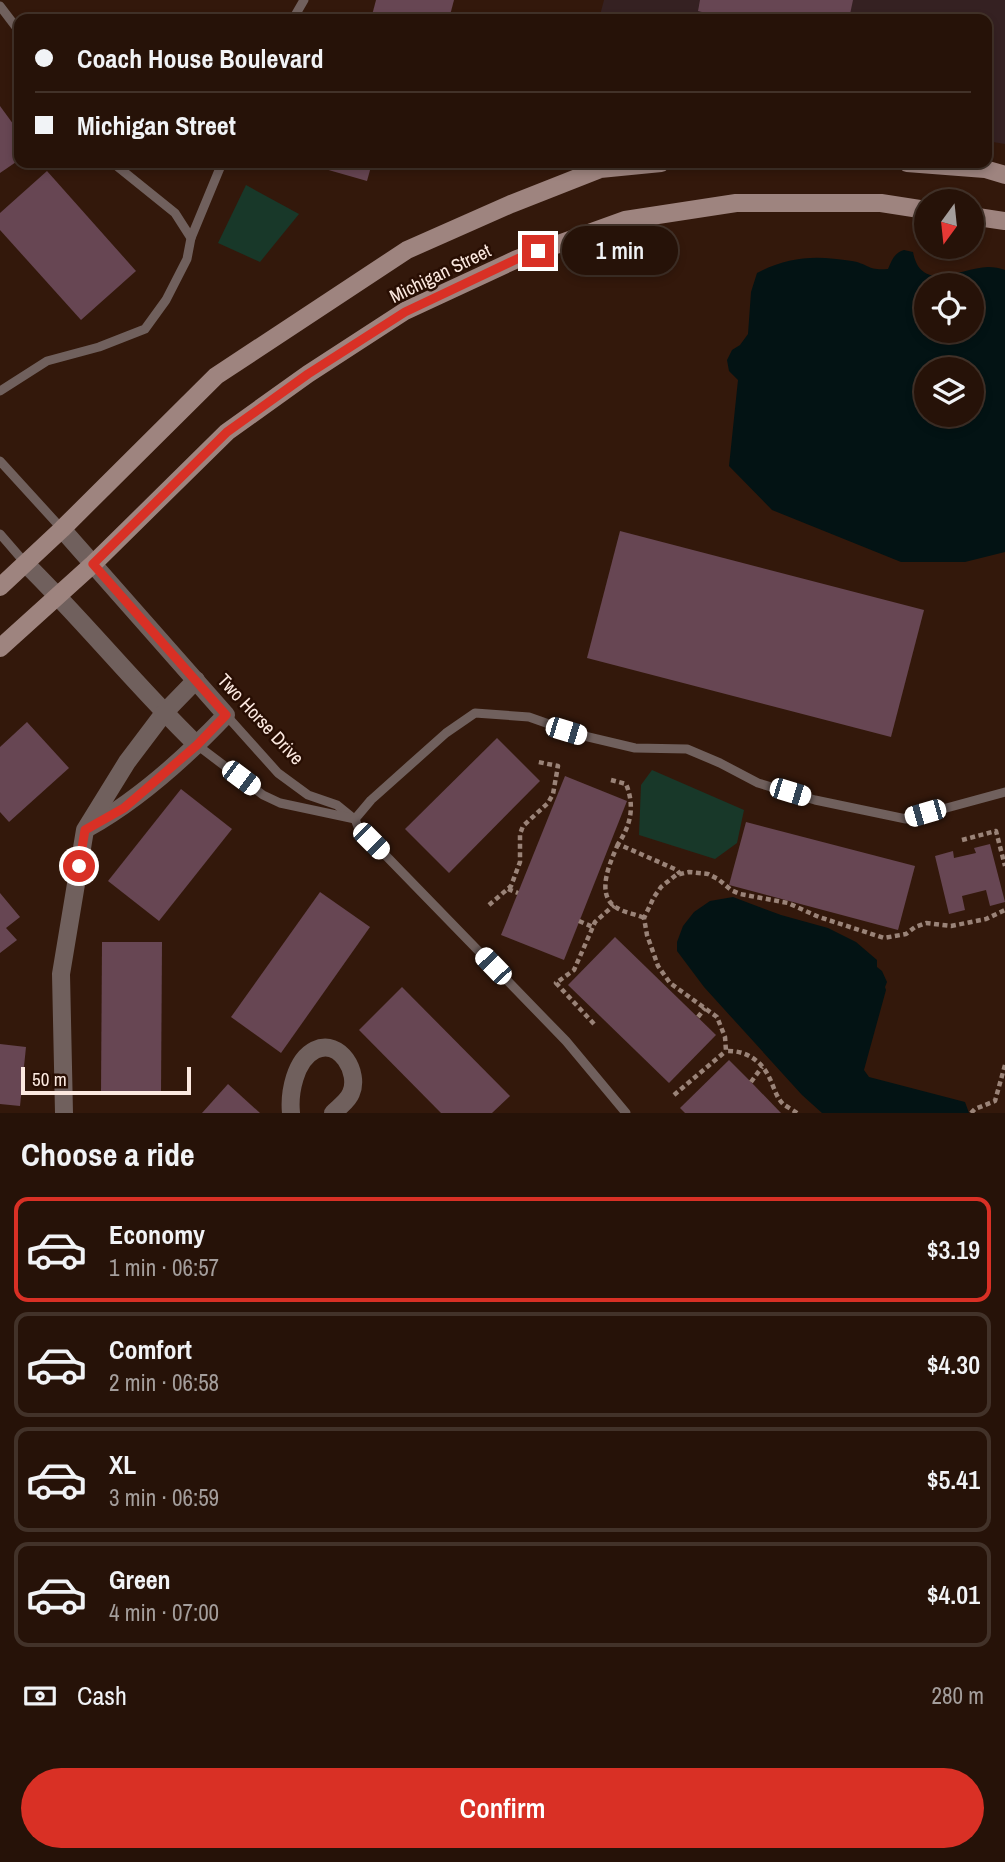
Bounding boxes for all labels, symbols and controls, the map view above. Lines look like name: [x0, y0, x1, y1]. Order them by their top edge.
text: Coach House Boulevard: [77, 41, 323, 76]
text: Michigan Street: [77, 108, 236, 143]
north arrow: [914, 189, 984, 259]
map controls: [914, 189, 984, 427]
callout: 1 min: [562, 226, 678, 276]
route end: [522, 235, 554, 267]
text: 1 min: [596, 235, 644, 266]
street label: Michigan Street: [385, 237, 496, 309]
button: locate: [914, 273, 984, 343]
button: layers: [914, 357, 984, 427]
street label: Two Horse Drive: [212, 668, 310, 770]
car: [543, 715, 590, 747]
car: [218, 757, 265, 799]
car: [767, 776, 814, 808]
car: [902, 797, 949, 829]
car: [349, 819, 394, 863]
route start: [63, 850, 95, 882]
car: [471, 944, 516, 988]
scale bar: [21, 1064, 191, 1096]
text: 50 m: [32, 1066, 67, 1092]
text: Choose a ride: [21, 1133, 195, 1176]
text: Economy: [109, 1217, 205, 1252]
icon: car: [25, 1218, 88, 1281]
text: $3.19: [927, 1232, 980, 1267]
text: 1 min · 06:57: [109, 1252, 219, 1283]
text: Comfort: [109, 1332, 192, 1367]
icon: car: [25, 1333, 88, 1396]
text: $4.30: [927, 1347, 980, 1382]
text: 2 min · 06:58: [109, 1367, 219, 1398]
text: XL: [109, 1447, 136, 1482]
icon: car: [25, 1448, 88, 1511]
text: $5.41: [927, 1462, 980, 1497]
text: 3 min · 06:59: [109, 1482, 219, 1513]
text: Green: [109, 1562, 171, 1597]
icon: car: [25, 1563, 88, 1626]
text: $4.01: [927, 1577, 980, 1612]
text: 4 min · 07:00: [109, 1597, 219, 1628]
icon: cash: [21, 1677, 59, 1715]
text: Cash: [77, 1678, 127, 1713]
text: 280 m: [932, 1680, 984, 1711]
button: Confirm: [21, 1768, 984, 1848]

